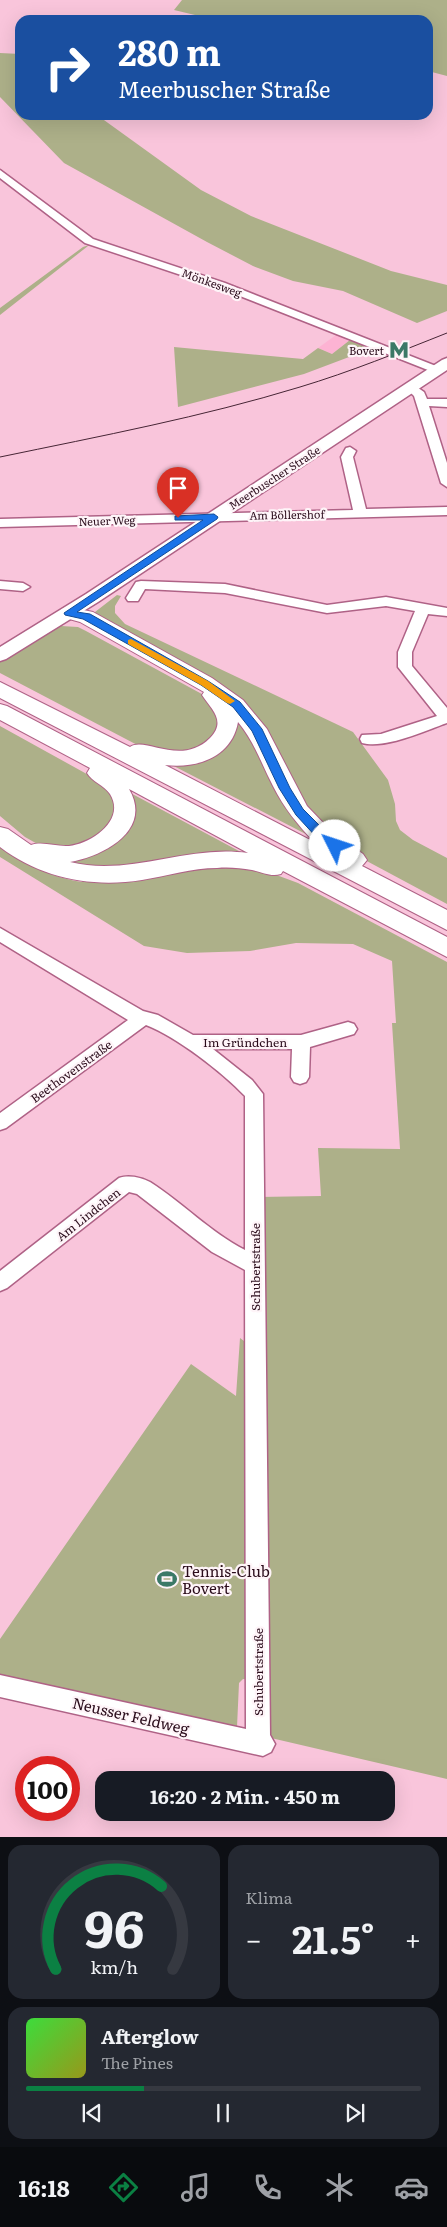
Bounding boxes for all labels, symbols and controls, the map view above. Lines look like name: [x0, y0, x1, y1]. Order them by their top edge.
text: 280 m: [118, 25, 221, 77]
icon: right: [35, 35, 100, 100]
text: Meerbuscher Straße: [118, 72, 331, 105]
street label: Mönkesweg: [180, 264, 245, 301]
metro station icon: Bovert: [388, 339, 410, 361]
place label: Bovert: [349, 342, 385, 358]
street label: Meerbuscher Straße: [225, 441, 323, 513]
pin: [157, 467, 199, 518]
icon: arrive: [164, 474, 192, 502]
street label: Am Böllershof: [249, 505, 325, 523]
street label: Neuer Weg: [78, 511, 137, 529]
position arrow: [308, 819, 360, 871]
street label: Im Gründchen: [203, 1033, 287, 1051]
street label: Beethovenstraße: [27, 1035, 115, 1107]
street label: Am Lindchen: [52, 1183, 124, 1245]
street label: Schubertstraße: [246, 1223, 264, 1311]
place label: Tennis-Club Bovert: [182, 1559, 270, 1599]
sports icon: Tennis-Club Bovert: [156, 1568, 178, 1590]
street label: Schubertstraße: [249, 1628, 267, 1716]
street label: Neusser Feldweg: [70, 1690, 192, 1740]
speed limit sign: 100: [15, 1756, 80, 1821]
text: 16:20 · 2 Min. · 450 m: [150, 1782, 340, 1810]
text: Klima: [246, 1885, 292, 1909]
text: 96: [84, 1887, 144, 1964]
text: 21.5°: [292, 1909, 375, 1966]
text: −: [246, 1917, 262, 1959]
text: +: [405, 1917, 421, 1959]
text: km/h: [90, 1953, 138, 1980]
text: Afterglow: [101, 2022, 199, 2050]
text: The Pines: [101, 2050, 173, 2074]
icon: previous: [78, 2099, 106, 2127]
icon: pause: [209, 2099, 237, 2127]
icon: next: [341, 2099, 369, 2127]
icon: directions: [106, 2170, 141, 2205]
icon: music: [178, 2170, 213, 2205]
icon: phone: [250, 2170, 285, 2205]
icon: climate: [322, 2170, 357, 2205]
icon: car: [394, 2170, 429, 2205]
text: 16:18: [18, 2171, 70, 2204]

